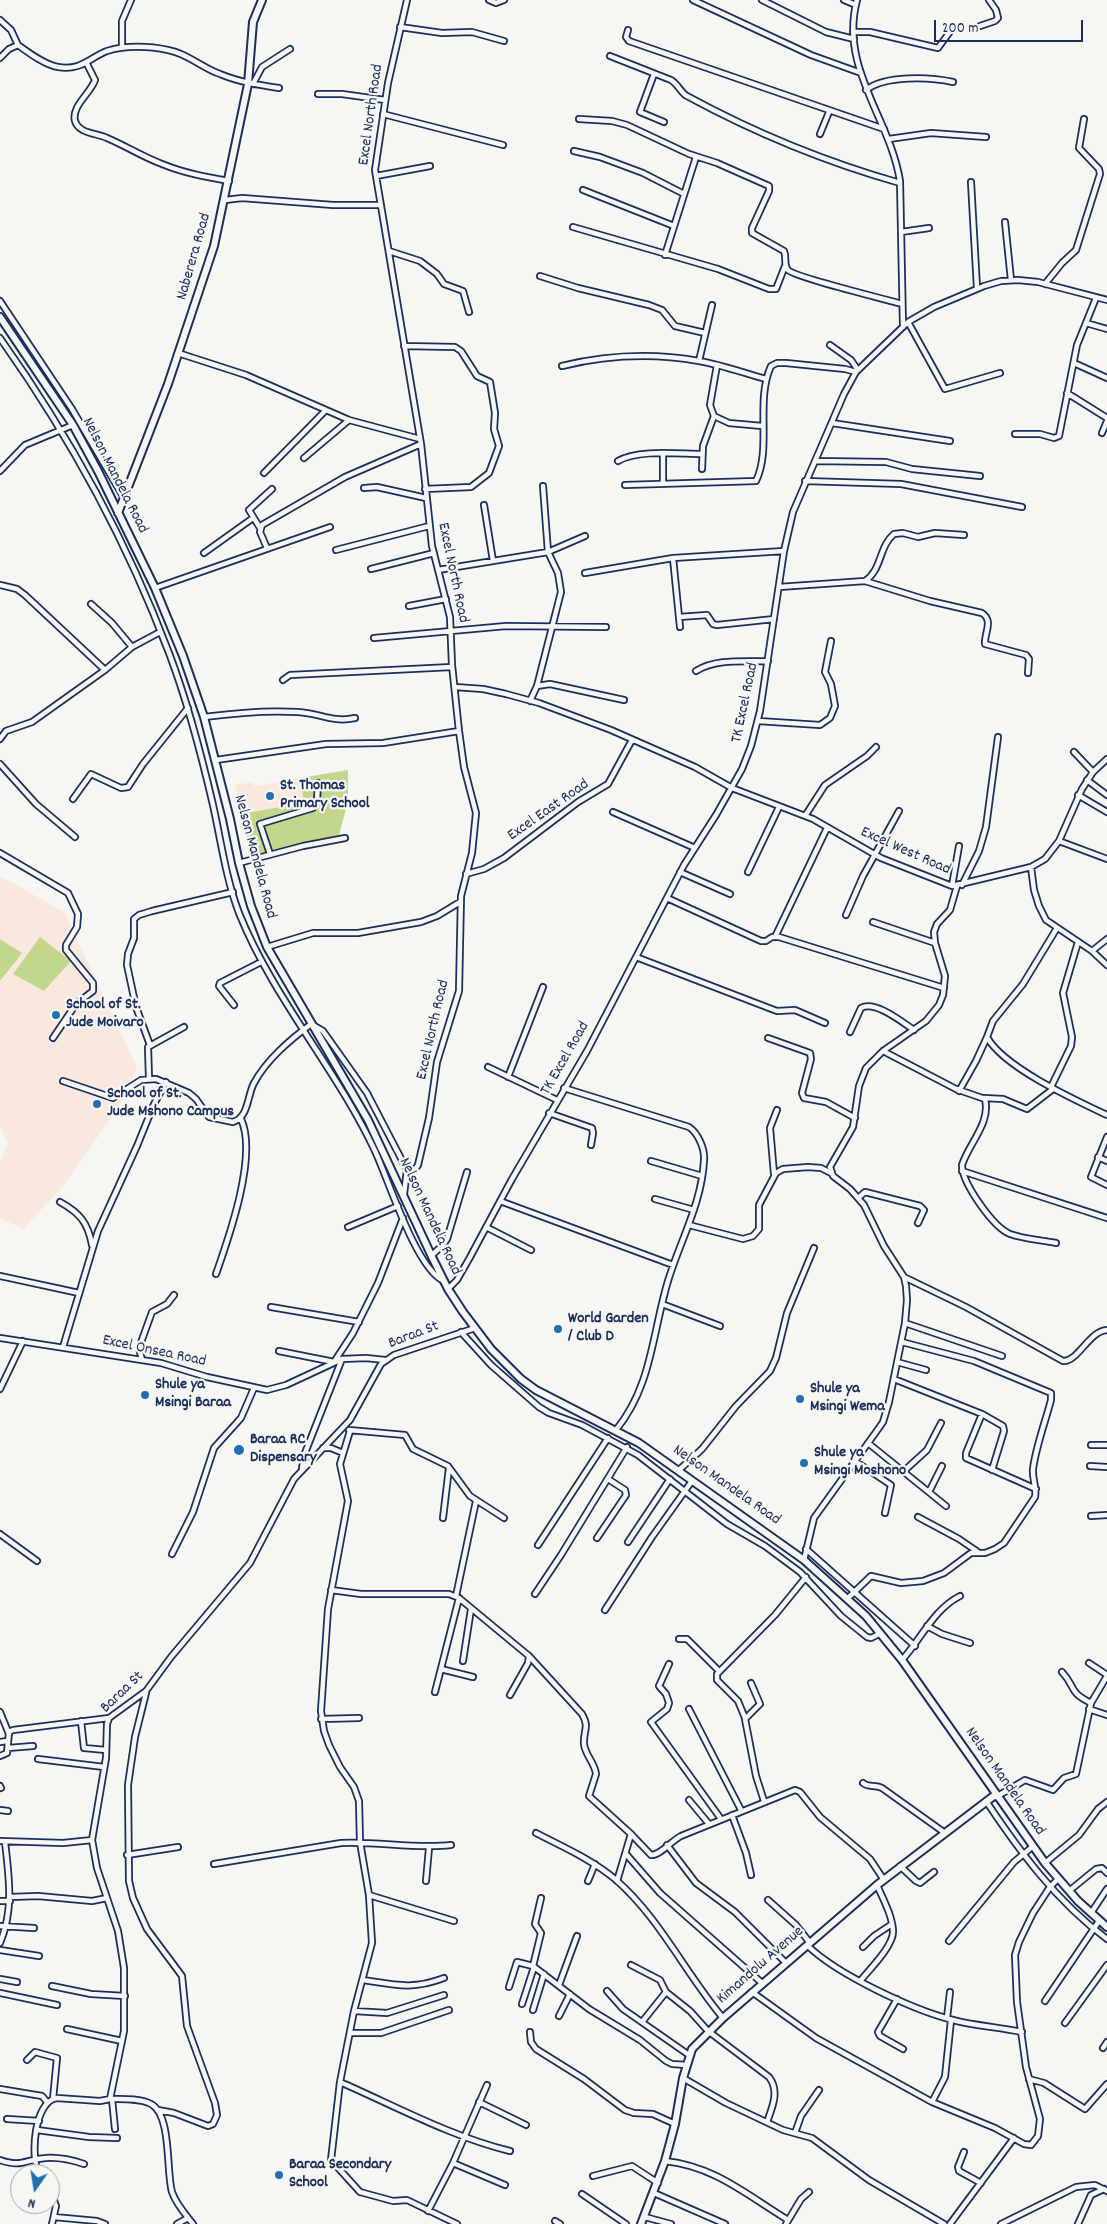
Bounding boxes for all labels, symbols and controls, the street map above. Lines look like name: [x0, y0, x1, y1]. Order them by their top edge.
scale bar: [937, 10, 1086, 42]
text: 200 m: [942, 18, 979, 40]
street label: Excel North Road: [355, 63, 389, 167]
street label: Naberera Road: [173, 211, 217, 303]
street label: Nelson Mandela Road: [77, 415, 151, 537]
street label: Excel North Road: [432, 521, 472, 625]
street label: TK Excel Road: [728, 661, 764, 745]
street label: Excel East Road: [505, 776, 593, 846]
place label: St. Thomas Primary School: [280, 777, 370, 815]
marker: St. Thomas Primary School: [264, 790, 276, 802]
street label: Nelson Mandela Road: [228, 793, 280, 921]
street label: Excel West Road: [857, 824, 953, 880]
street label: Excel North Road: [413, 978, 455, 1082]
place label: School of St. Jude Moivaro: [66, 996, 144, 1034]
marker: School of St. Jude Moivaro: [50, 1009, 62, 1021]
street label: TK Excel Road: [537, 1019, 595, 1099]
place label: School of St. Jude Mshono Campus: [107, 1085, 234, 1123]
marker: School of St. Jude Mshono Campus: [91, 1098, 103, 1110]
street label: Nelson Mandela Road: [393, 1155, 465, 1279]
place label: World Garden / Club D: [568, 1310, 649, 1348]
street label: Baraa St: [386, 1318, 442, 1354]
marker: World Garden / Club D: [552, 1323, 564, 1335]
street label: Excel Onsea Road: [100, 1332, 208, 1372]
place label: Shule ya Msingi Baraa: [155, 1376, 231, 1414]
place label: Shule ya Msingi Wema: [810, 1380, 885, 1418]
marker: Shule ya Msingi Baraa: [139, 1389, 151, 1401]
marker: Shule ya Msingi Wema: [794, 1393, 806, 1405]
place label: Baraa RC Dispensary: [250, 1431, 316, 1469]
street label: Nelson Mandela Road: [668, 1442, 784, 1530]
marker: Baraa RC Dispensary: [232, 1443, 246, 1457]
place label: Shule ya Msingi Moshono: [814, 1444, 906, 1482]
marker: Shule ya Msingi Moshono: [798, 1457, 810, 1469]
street label: Baraa St: [97, 1668, 149, 1718]
street label: Nelson Mandela Road: [960, 1724, 1048, 1840]
street label: Kimandolu Avenue: [714, 1923, 808, 2009]
place label: Baraa Secondary School: [289, 2156, 391, 2194]
north arrow: [10, 2164, 60, 2214]
marker: Baraa Secondary School: [273, 2169, 285, 2181]
text: N: [26, 2192, 37, 2213]

